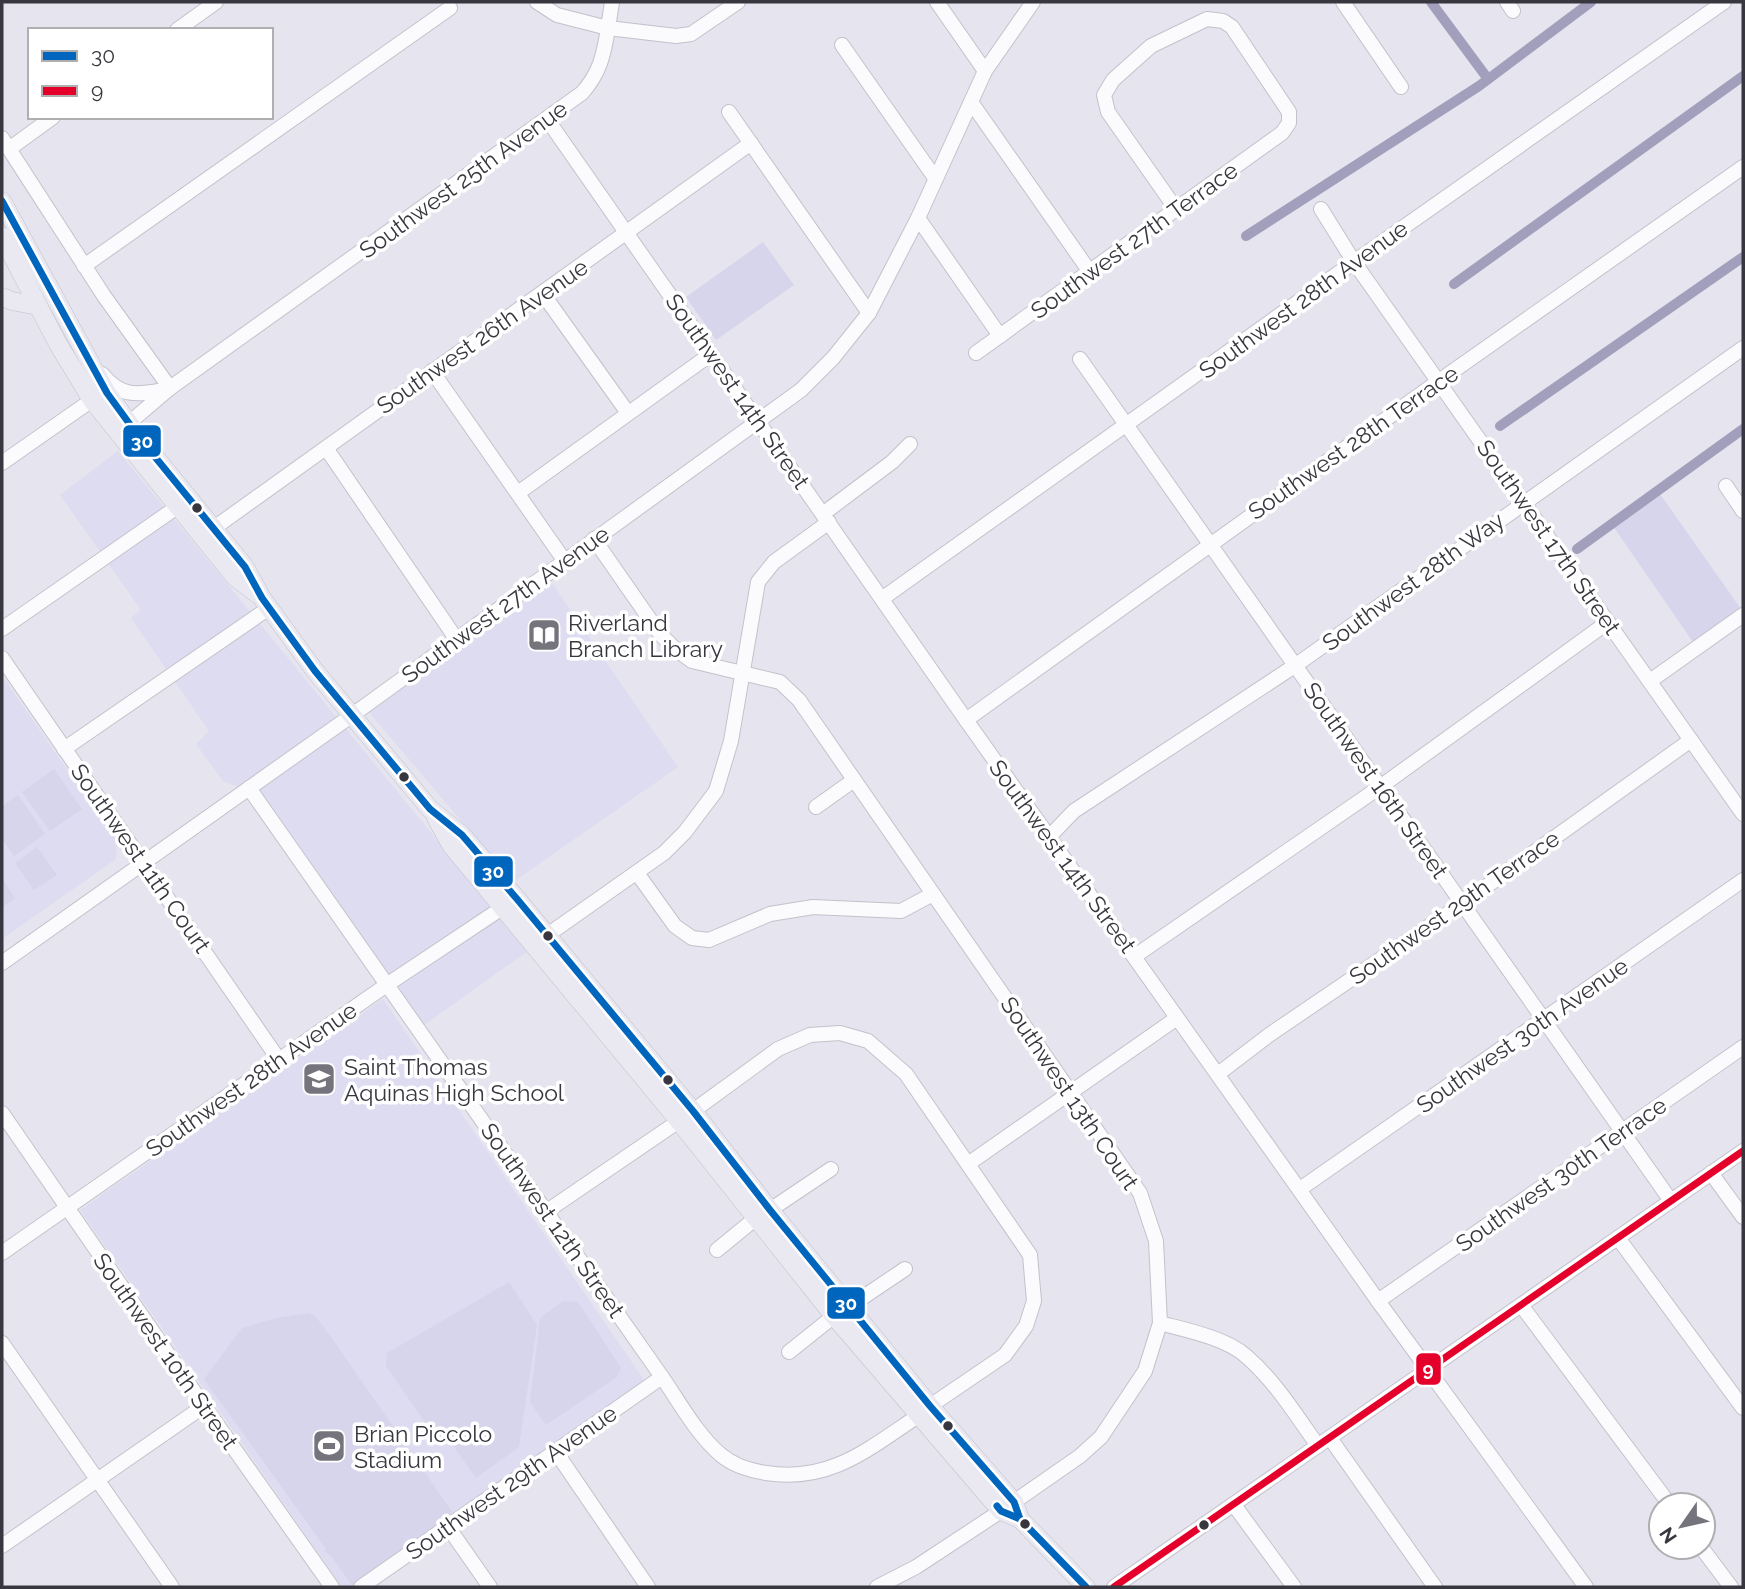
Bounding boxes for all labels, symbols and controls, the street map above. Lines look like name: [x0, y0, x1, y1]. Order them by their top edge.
legend: [28, 28, 273, 119]
text: 30: [91, 43, 115, 68]
text: 9: [91, 78, 103, 103]
street label: Southwest 25th Avenue: [354, 95, 572, 263]
street label: Southwest 27th Terrace: [1025, 156, 1243, 324]
street label: Southwest 28th Avenue: [1193, 214, 1413, 384]
street label: Southwest 26th Avenue: [371, 253, 593, 419]
street label: Southwest 14th Street: [660, 288, 816, 494]
street label: Southwest 28th Terrace: [1243, 359, 1463, 525]
line badge: 30: [122, 424, 162, 458]
text: 30: [131, 430, 153, 452]
street label: Southwest 17th Street: [1472, 434, 1627, 640]
unlabelled marker: [190, 501, 204, 515]
street label: Southwest 28th Way: [1317, 506, 1509, 656]
street label: Southwest 27th Avenue: [396, 520, 614, 688]
place label: Riverland Branch Library: [568, 609, 723, 662]
library icon: Riverland Branch Library: [525, 616, 563, 654]
street label: Southwest 16th Street: [1298, 677, 1454, 883]
street label: Southwest 14th Street: [984, 754, 1142, 958]
street label: Southwest 11th Court: [66, 758, 217, 958]
unlabelled marker: [397, 770, 411, 784]
street label: Southwest 29th Terrace: [1344, 824, 1564, 990]
line badge: 30: [473, 855, 514, 888]
text: 30: [482, 860, 504, 882]
unlabelled marker: [541, 929, 555, 943]
street label: Southwest 30th Avenue: [1411, 952, 1633, 1118]
street label: Southwest 13th Court: [995, 992, 1145, 1195]
street label: Southwest 28th Avenue: [140, 996, 362, 1162]
place label: Saint Thomas Aquinas High School: [344, 1053, 565, 1106]
school or university icon: Saint Thomas Aquinas High School: [300, 1060, 338, 1098]
unlabelled marker: [661, 1073, 675, 1087]
street label: Southwest 30th Terrace: [1451, 1091, 1671, 1257]
street label: Southwest 12th Street: [476, 1118, 631, 1323]
street label: Southwest 10th Street: [88, 1248, 244, 1455]
line badge: 30: [826, 1286, 866, 1320]
text: 30: [835, 1292, 857, 1314]
line badge: 9: [1415, 1352, 1442, 1386]
text: 9: [1422, 1358, 1434, 1380]
street label: Southwest 29th Avenue: [400, 1399, 622, 1565]
unlabelled marker: [941, 1419, 955, 1433]
place label: Brian Piccolo Stadium: [354, 1420, 492, 1473]
sports icon: Brian Piccolo Stadium: [310, 1427, 348, 1465]
north arrow: [1647, 1491, 1717, 1561]
unlabelled marker: [1018, 1517, 1032, 1531]
unlabelled marker: [1197, 1518, 1211, 1532]
text: N: [1655, 1523, 1681, 1548]

